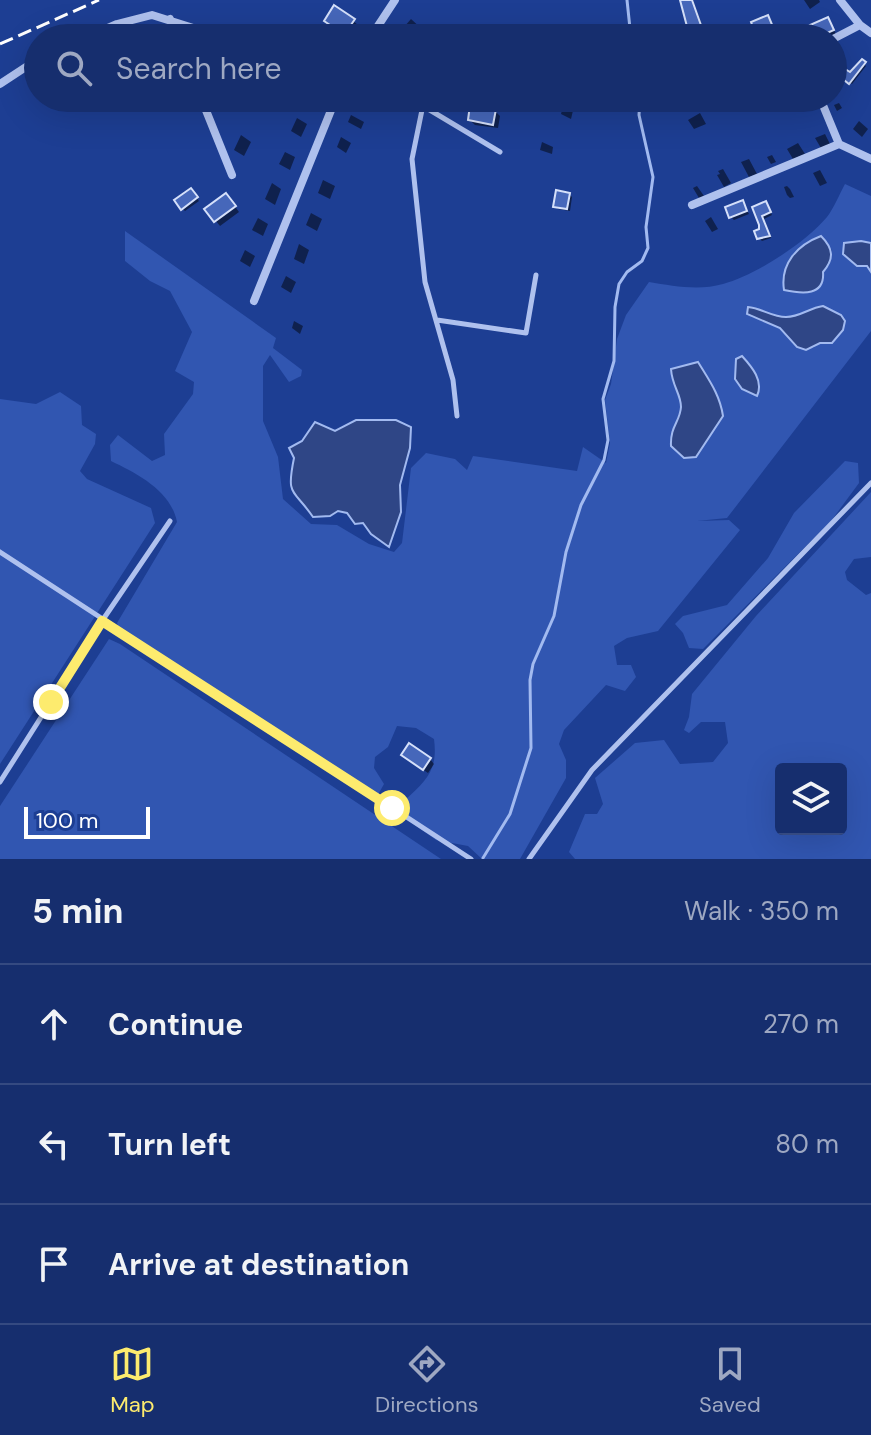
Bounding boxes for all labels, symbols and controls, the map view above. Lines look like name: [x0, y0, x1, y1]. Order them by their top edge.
search box: [24, 24, 847, 112]
icon: search: [52, 46, 96, 90]
text: Search here: [116, 49, 282, 88]
route end: [33, 684, 69, 720]
map controls: [775, 763, 847, 835]
button: layers: [775, 763, 847, 835]
route start: [374, 790, 410, 826]
scale bar: [24, 803, 150, 839]
text: 100 m: [36, 806, 98, 835]
text: 5 min: [32, 889, 123, 934]
text: Walk · 350 m: [684, 894, 839, 928]
icon: ahead: [32, 1002, 76, 1046]
text: Continue: [108, 1005, 243, 1044]
text: 270 m: [763, 1007, 839, 1041]
icon: left: [32, 1122, 76, 1166]
text: Turn left: [108, 1125, 231, 1164]
text: 80 m: [775, 1127, 839, 1161]
icon: arrive: [32, 1242, 76, 1286]
text: Arrive at destination: [108, 1245, 409, 1284]
tab: Map: [110, 1342, 155, 1419]
tab: Directions: [375, 1342, 479, 1419]
tab: Saved: [699, 1342, 761, 1419]

